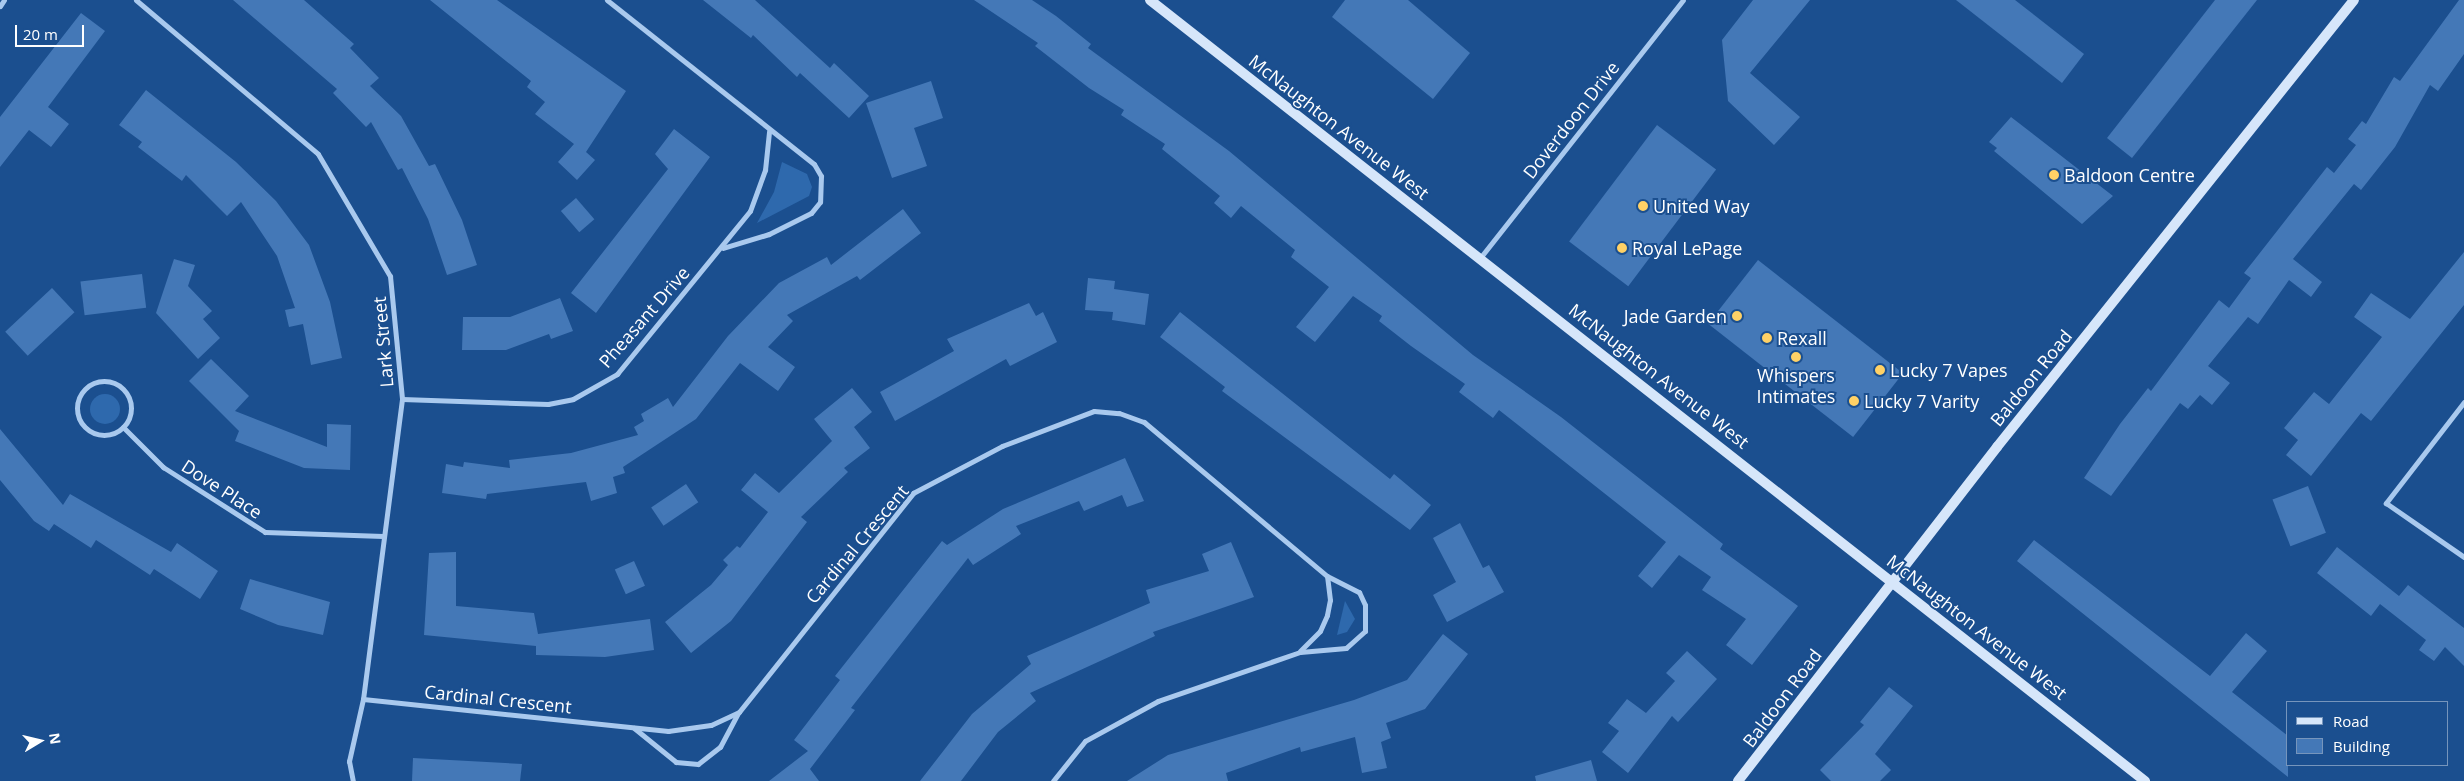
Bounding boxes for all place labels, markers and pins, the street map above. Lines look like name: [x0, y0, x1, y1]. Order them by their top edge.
place label: Baldoon Centre: [2064, 164, 2195, 186]
marker: Baldoon Centre: [2048, 169, 2060, 181]
place label: United Way: [1653, 195, 1750, 217]
marker: United Way: [1637, 200, 1649, 212]
place label: Royal LePage: [1632, 237, 1742, 259]
marker: Royal LePage: [1616, 242, 1628, 254]
place label: Jade Garden: [1624, 305, 1727, 327]
marker: Jade Garden: [1731, 310, 1743, 322]
place label: Rexall: [1777, 327, 1827, 349]
marker: Rexall: [1761, 332, 1773, 344]
marker: Whispers Intimates: [1790, 351, 1802, 363]
place label: Lucky 7 Vapes: [1890, 359, 2008, 381]
marker: Lucky 7 Vapes: [1874, 364, 1886, 376]
place label: Whispers Intimates: [1757, 365, 1835, 408]
place label: Lucky 7 Varity: [1864, 390, 1979, 412]
marker: Lucky 7 Varity: [1848, 395, 1860, 407]

